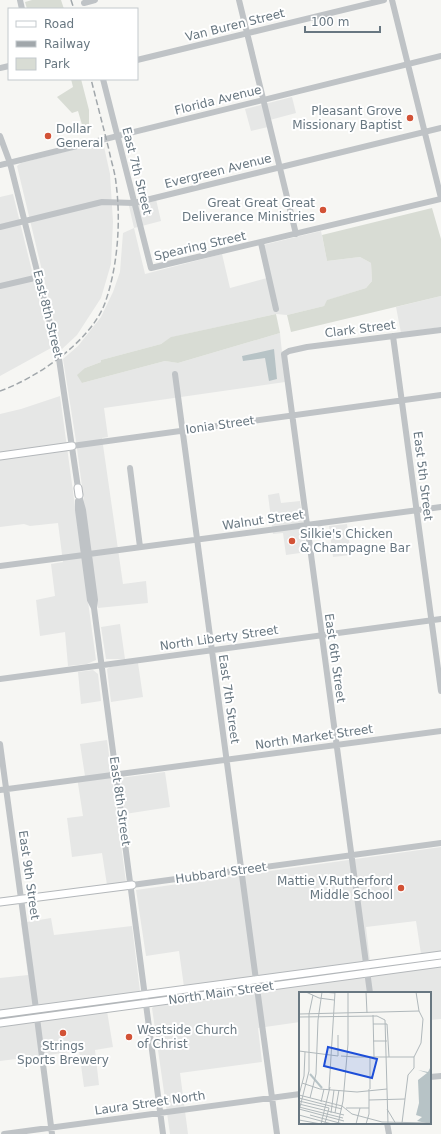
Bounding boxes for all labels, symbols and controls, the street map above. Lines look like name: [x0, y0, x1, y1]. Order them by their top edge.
street label: Van Buren Street: [184, 6, 286, 44]
legend: [8, 8, 138, 80]
scale bar: [305, 8, 380, 34]
text: 100 m: [311, 15, 349, 29]
text: Road: [44, 17, 74, 31]
text: Railway: [44, 37, 90, 51]
text: Park: [44, 57, 70, 71]
street label: Florida Avenue: [173, 82, 263, 118]
place label: Pleasant Grove Missionary Baptist: [292, 104, 402, 132]
marker: Pleasant Grove Missionary Baptist: [405, 113, 415, 123]
place label: Dollar General: [56, 122, 103, 150]
street label: East 7th Street: [119, 126, 155, 217]
marker: Dollar General: [43, 131, 53, 141]
street label: Evergreen Avenue: [163, 151, 273, 191]
place label: Great Great Great Deliverance Ministries: [182, 196, 315, 224]
marker: Great Great Great Deliverance Ministries: [318, 205, 328, 215]
street label: Spearing Street: [153, 229, 248, 263]
street label: East 8th Street: [30, 269, 66, 360]
street label: Clark Street: [324, 318, 396, 340]
street label: Ionia Street: [185, 413, 256, 437]
street label: East 5th Street: [411, 431, 435, 522]
street label: Walnut Street: [221, 507, 305, 533]
place label: Silkie's Chicken & Champagne Bar: [300, 527, 410, 555]
marker: Silkie's Chicken & Champagne Bar: [287, 536, 297, 546]
street label: East 6th Street: [322, 612, 348, 704]
street label: North Liberty Street: [159, 623, 279, 653]
street label: East 7th Street: [216, 653, 242, 745]
street label: North Market Street: [254, 722, 374, 752]
street label: East 8th Street: [107, 755, 133, 847]
street label: East 9th Street: [16, 829, 42, 921]
street label: Hubbard Street: [175, 860, 268, 886]
place label: Mattie V.Rutherford Middle School: [277, 874, 393, 902]
marker: Mattie V.Rutherford Middle School: [396, 883, 406, 893]
street label: North Main Street: [167, 979, 275, 1007]
inset map: [299, 992, 431, 1124]
place label: Westside Church of Christ: [137, 1023, 237, 1051]
marker: Strings Sports Brewery: [58, 1028, 68, 1038]
marker: Westside Church of Christ: [124, 1032, 134, 1042]
place label: Strings Sports Brewery: [17, 1039, 109, 1067]
street label: Laura Street North: [94, 1088, 206, 1118]

